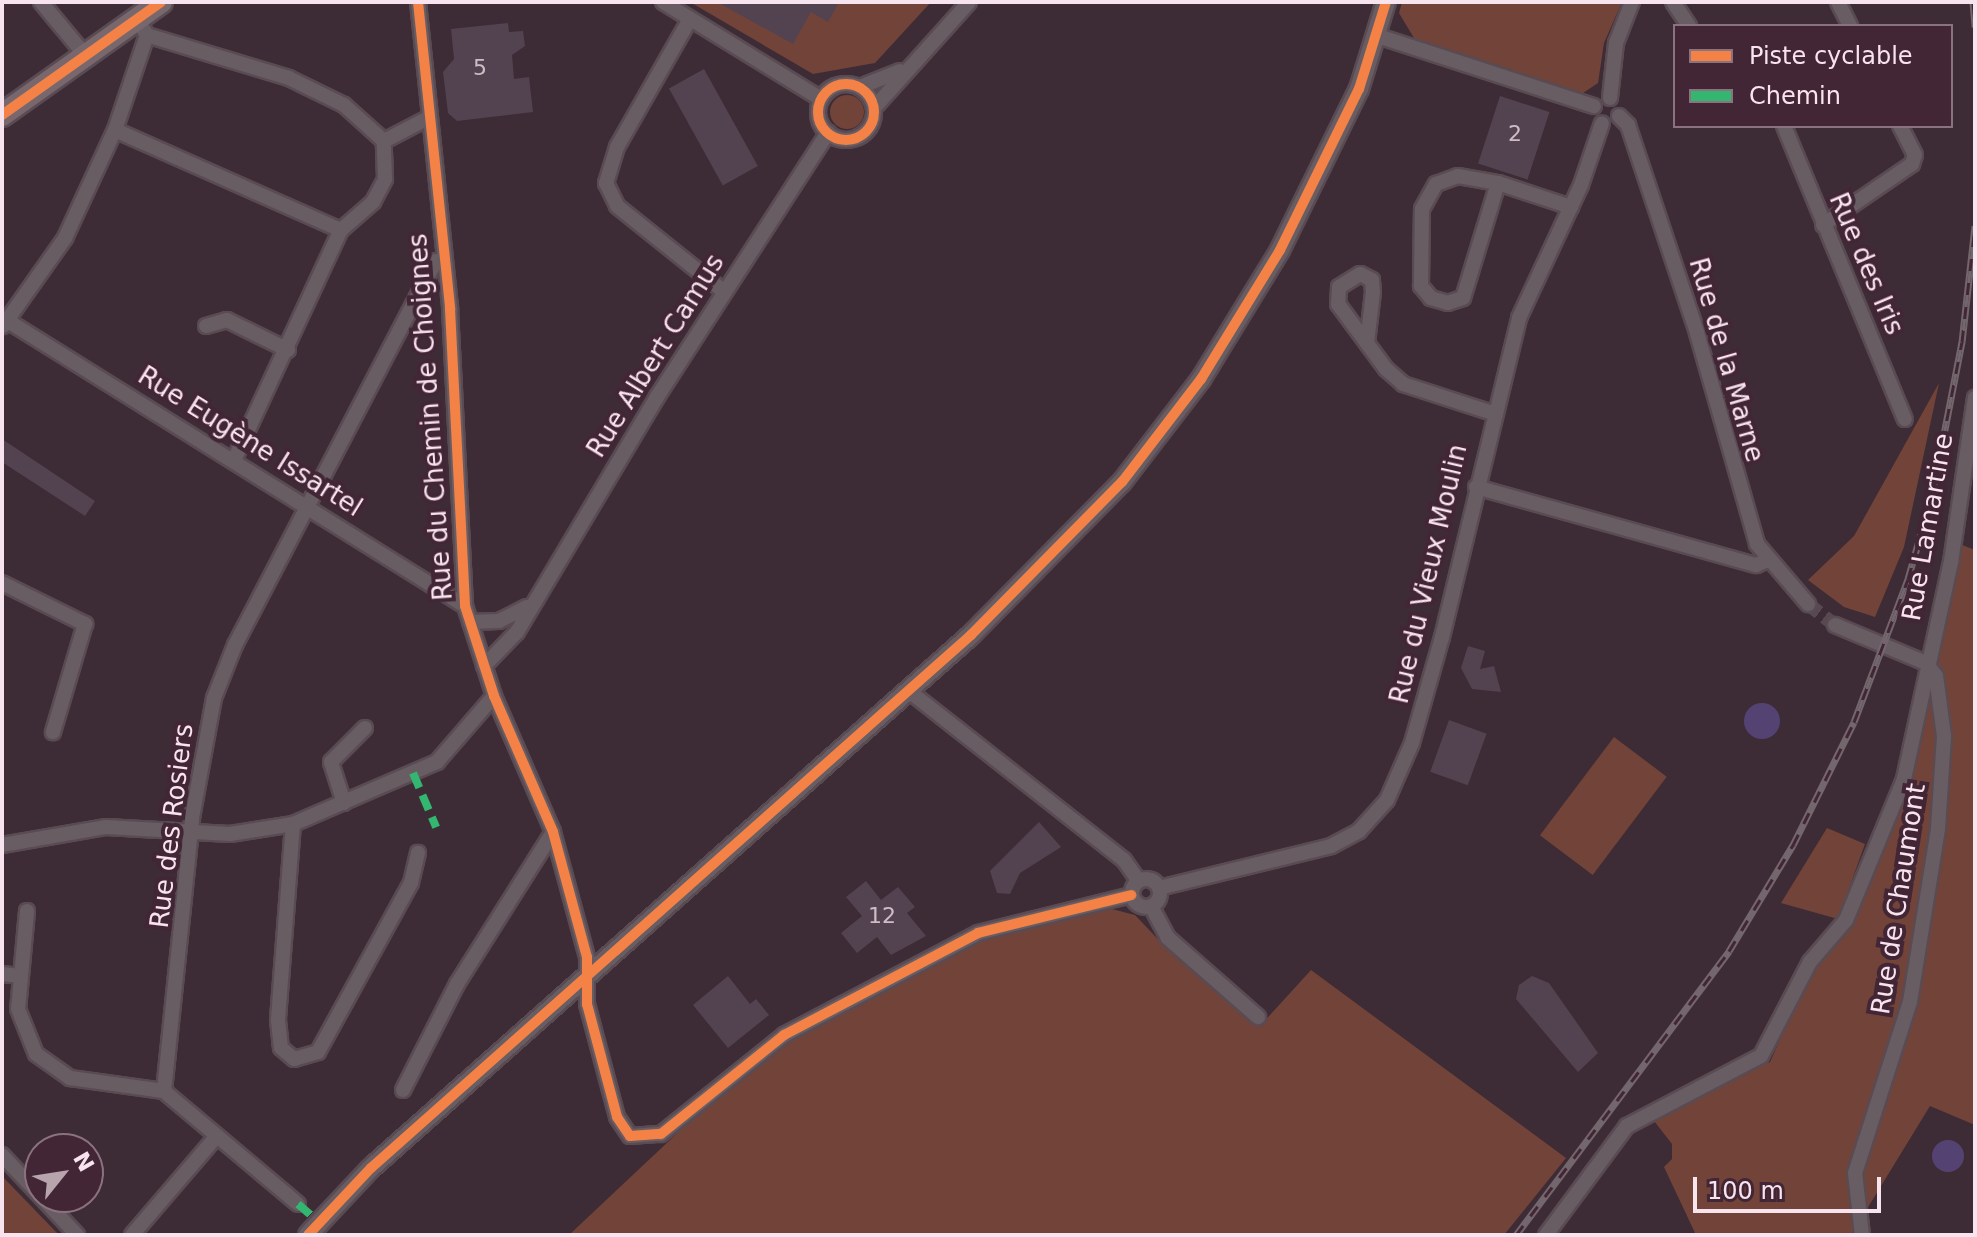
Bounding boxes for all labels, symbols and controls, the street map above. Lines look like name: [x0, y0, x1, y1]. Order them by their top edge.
legend: [1673, 24, 1953, 128]
text: Piste cyclable: [1749, 42, 1913, 70]
house number: 5: [473, 55, 487, 81]
text: Chemin: [1749, 82, 1841, 110]
house number: 2: [1508, 121, 1522, 147]
street label: Rue des Iris: [1822, 188, 1910, 340]
street label: Rue du Chemin de Choignes: [403, 232, 459, 602]
street label: Rue Albert Camus: [581, 249, 731, 463]
street label: Rue de la Marne: [1682, 254, 1770, 466]
street label: Rue Eugène Issartel: [132, 360, 368, 524]
street label: Rue Lamartine: [1896, 431, 1960, 623]
street label: Rue du Vieux Moulin: [1384, 441, 1474, 707]
street label: Rue des Rosiers: [144, 722, 200, 930]
street label: Rue de Chaumont: [1865, 781, 1933, 1017]
house number: 12: [868, 903, 896, 929]
north arrow: [24, 1133, 104, 1213]
text: N: [68, 1148, 99, 1176]
scale bar: [1697, 1161, 1885, 1211]
text: 100 m: [1707, 1177, 1784, 1205]

